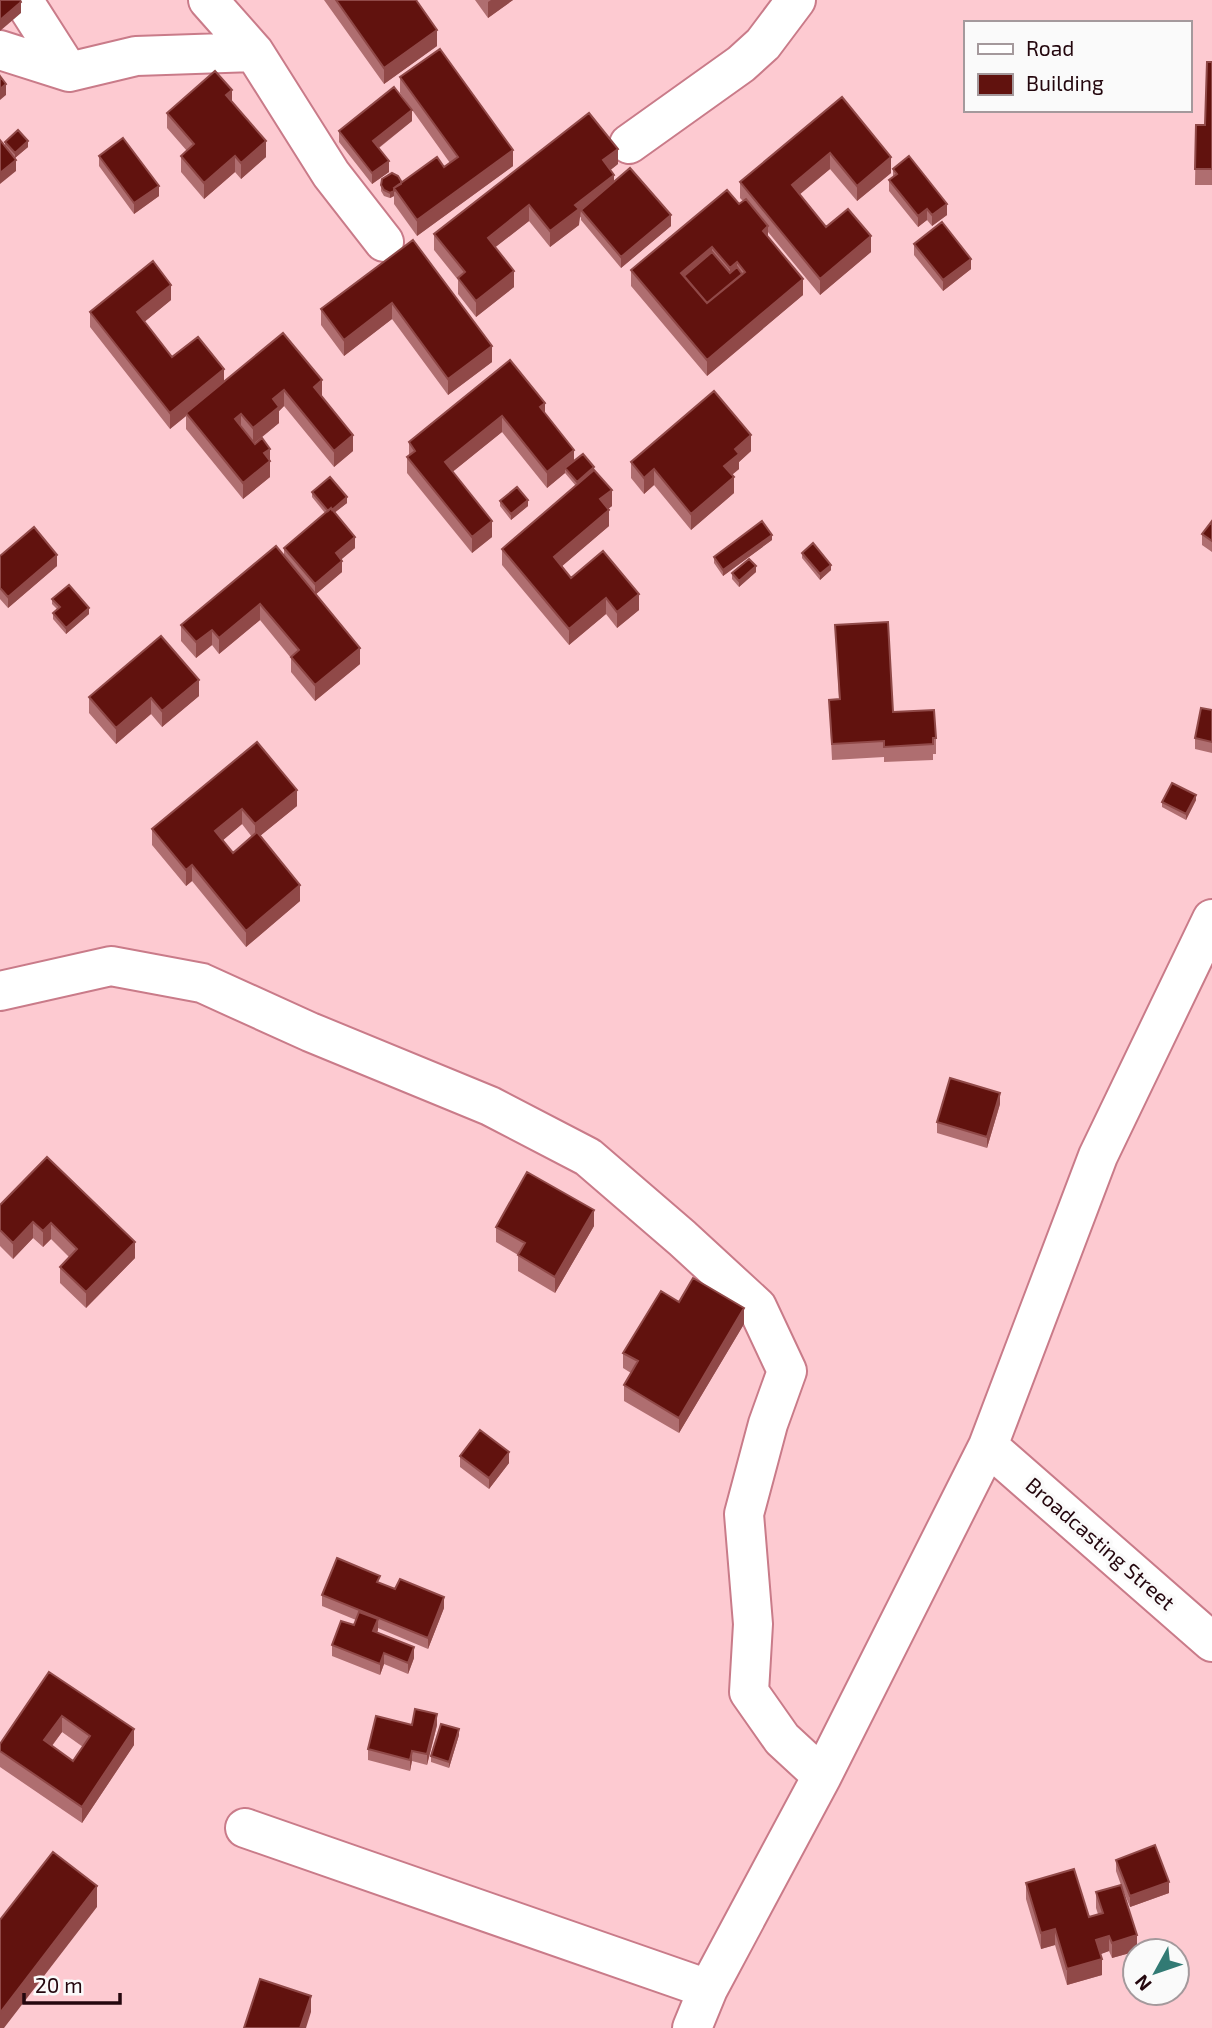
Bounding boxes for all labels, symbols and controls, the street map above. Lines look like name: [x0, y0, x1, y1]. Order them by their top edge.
legend: [964, 21, 1191, 112]
text: Road: [1026, 35, 1074, 60]
text: Building: [1026, 70, 1104, 95]
street label: Broadcasting Street: [1021, 1471, 1181, 1614]
north arrow: [1121, 1937, 1191, 2007]
scale bar: [24, 1962, 121, 2006]
text: N: [1129, 1971, 1156, 1996]
text: 20 m: [35, 1972, 83, 1997]

